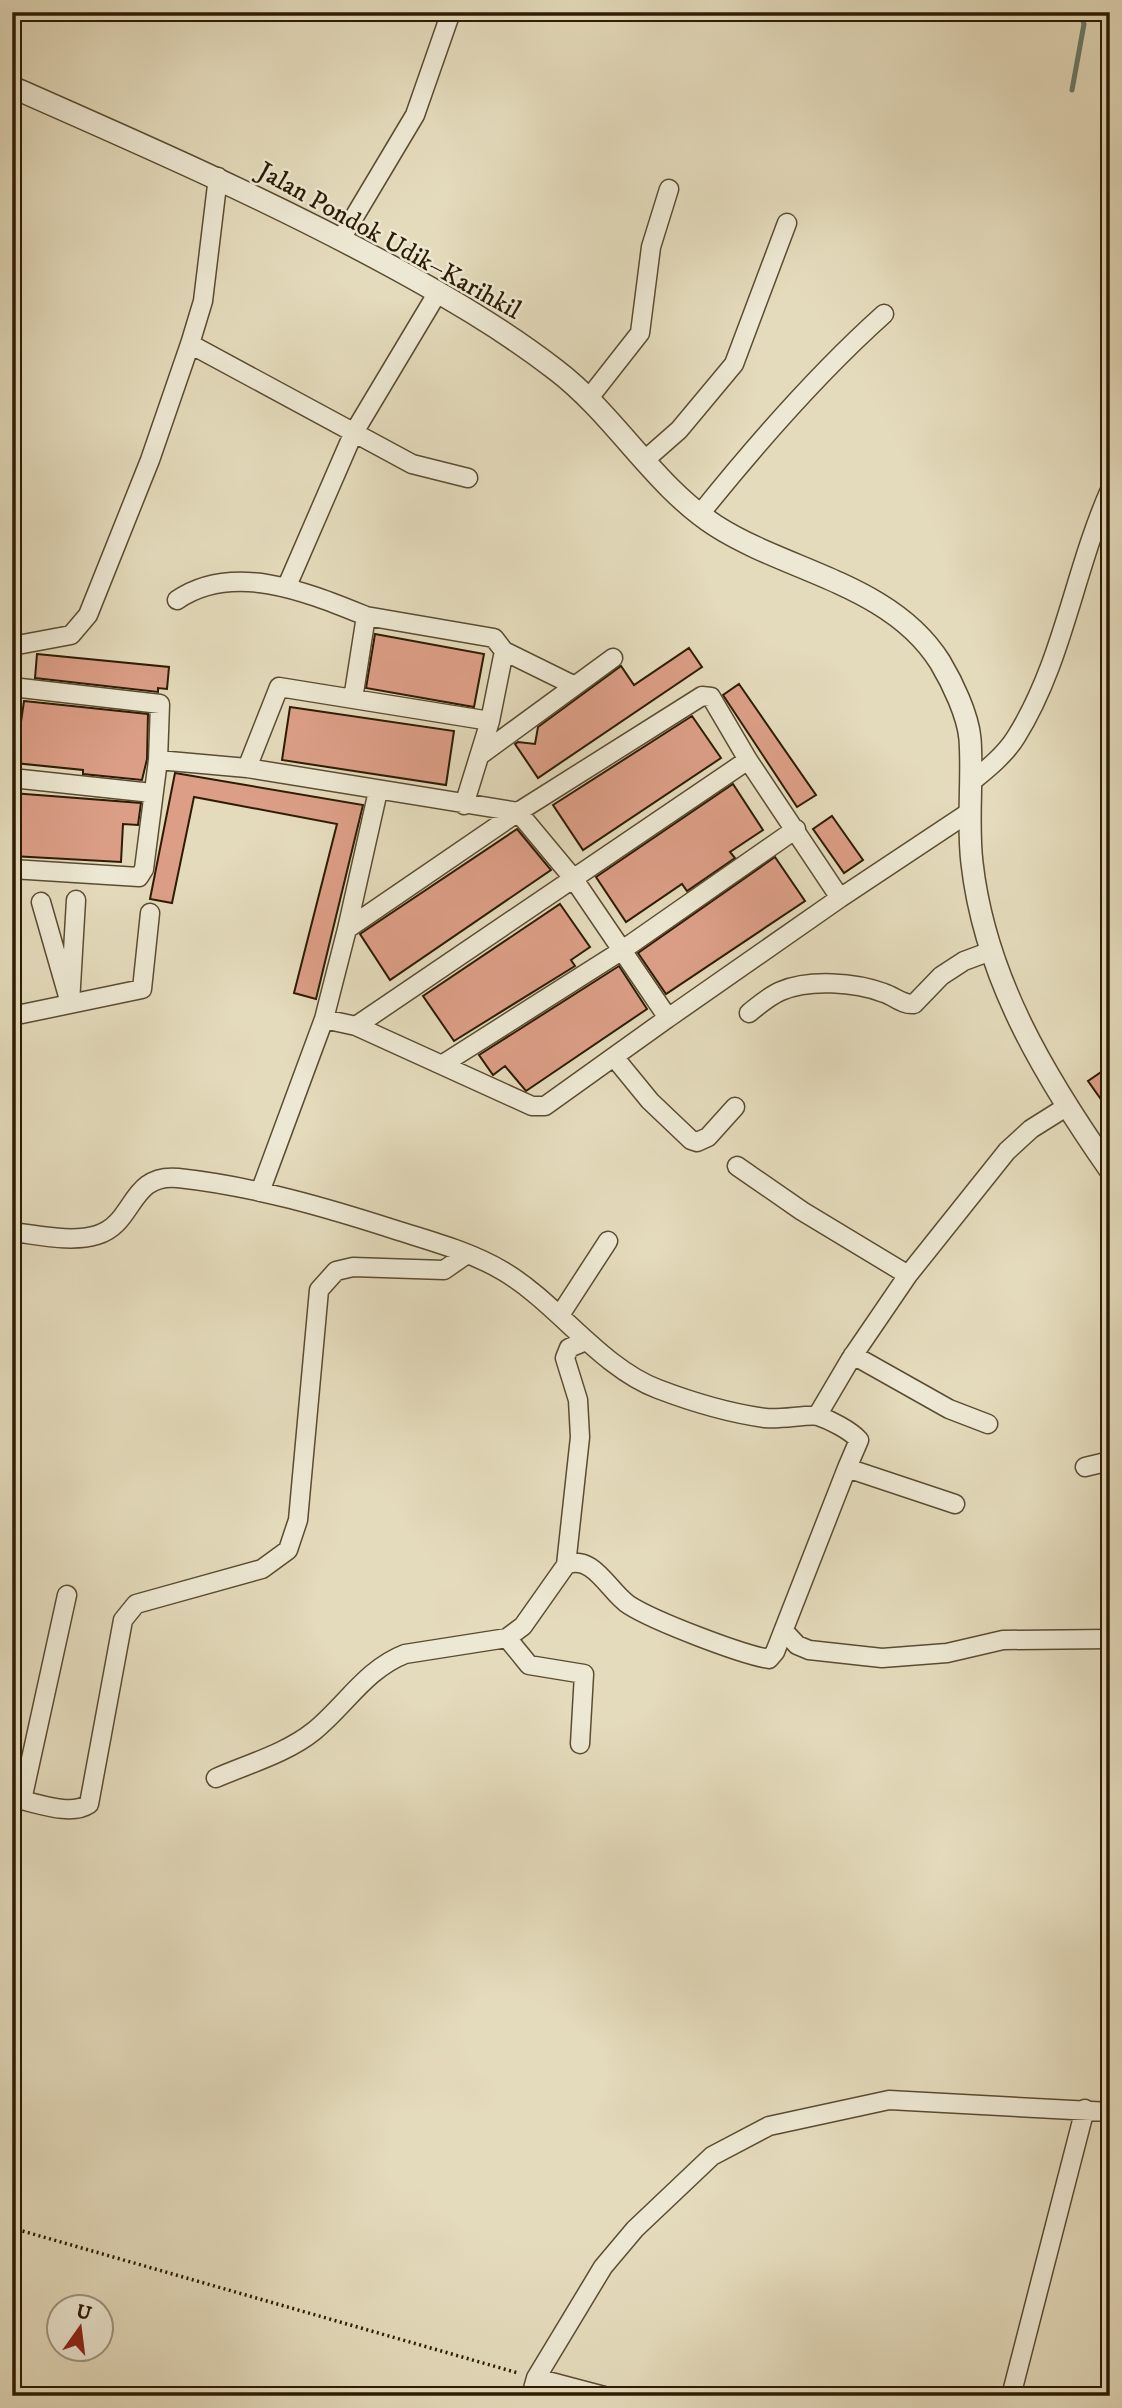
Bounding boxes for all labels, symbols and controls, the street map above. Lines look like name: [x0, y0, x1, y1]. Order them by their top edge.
street label: Jalan Pondok Udik–Karihkil: [250, 154, 527, 328]
north arrow: [46, 2292, 116, 2362]
text: U: [74, 2300, 94, 2326]

